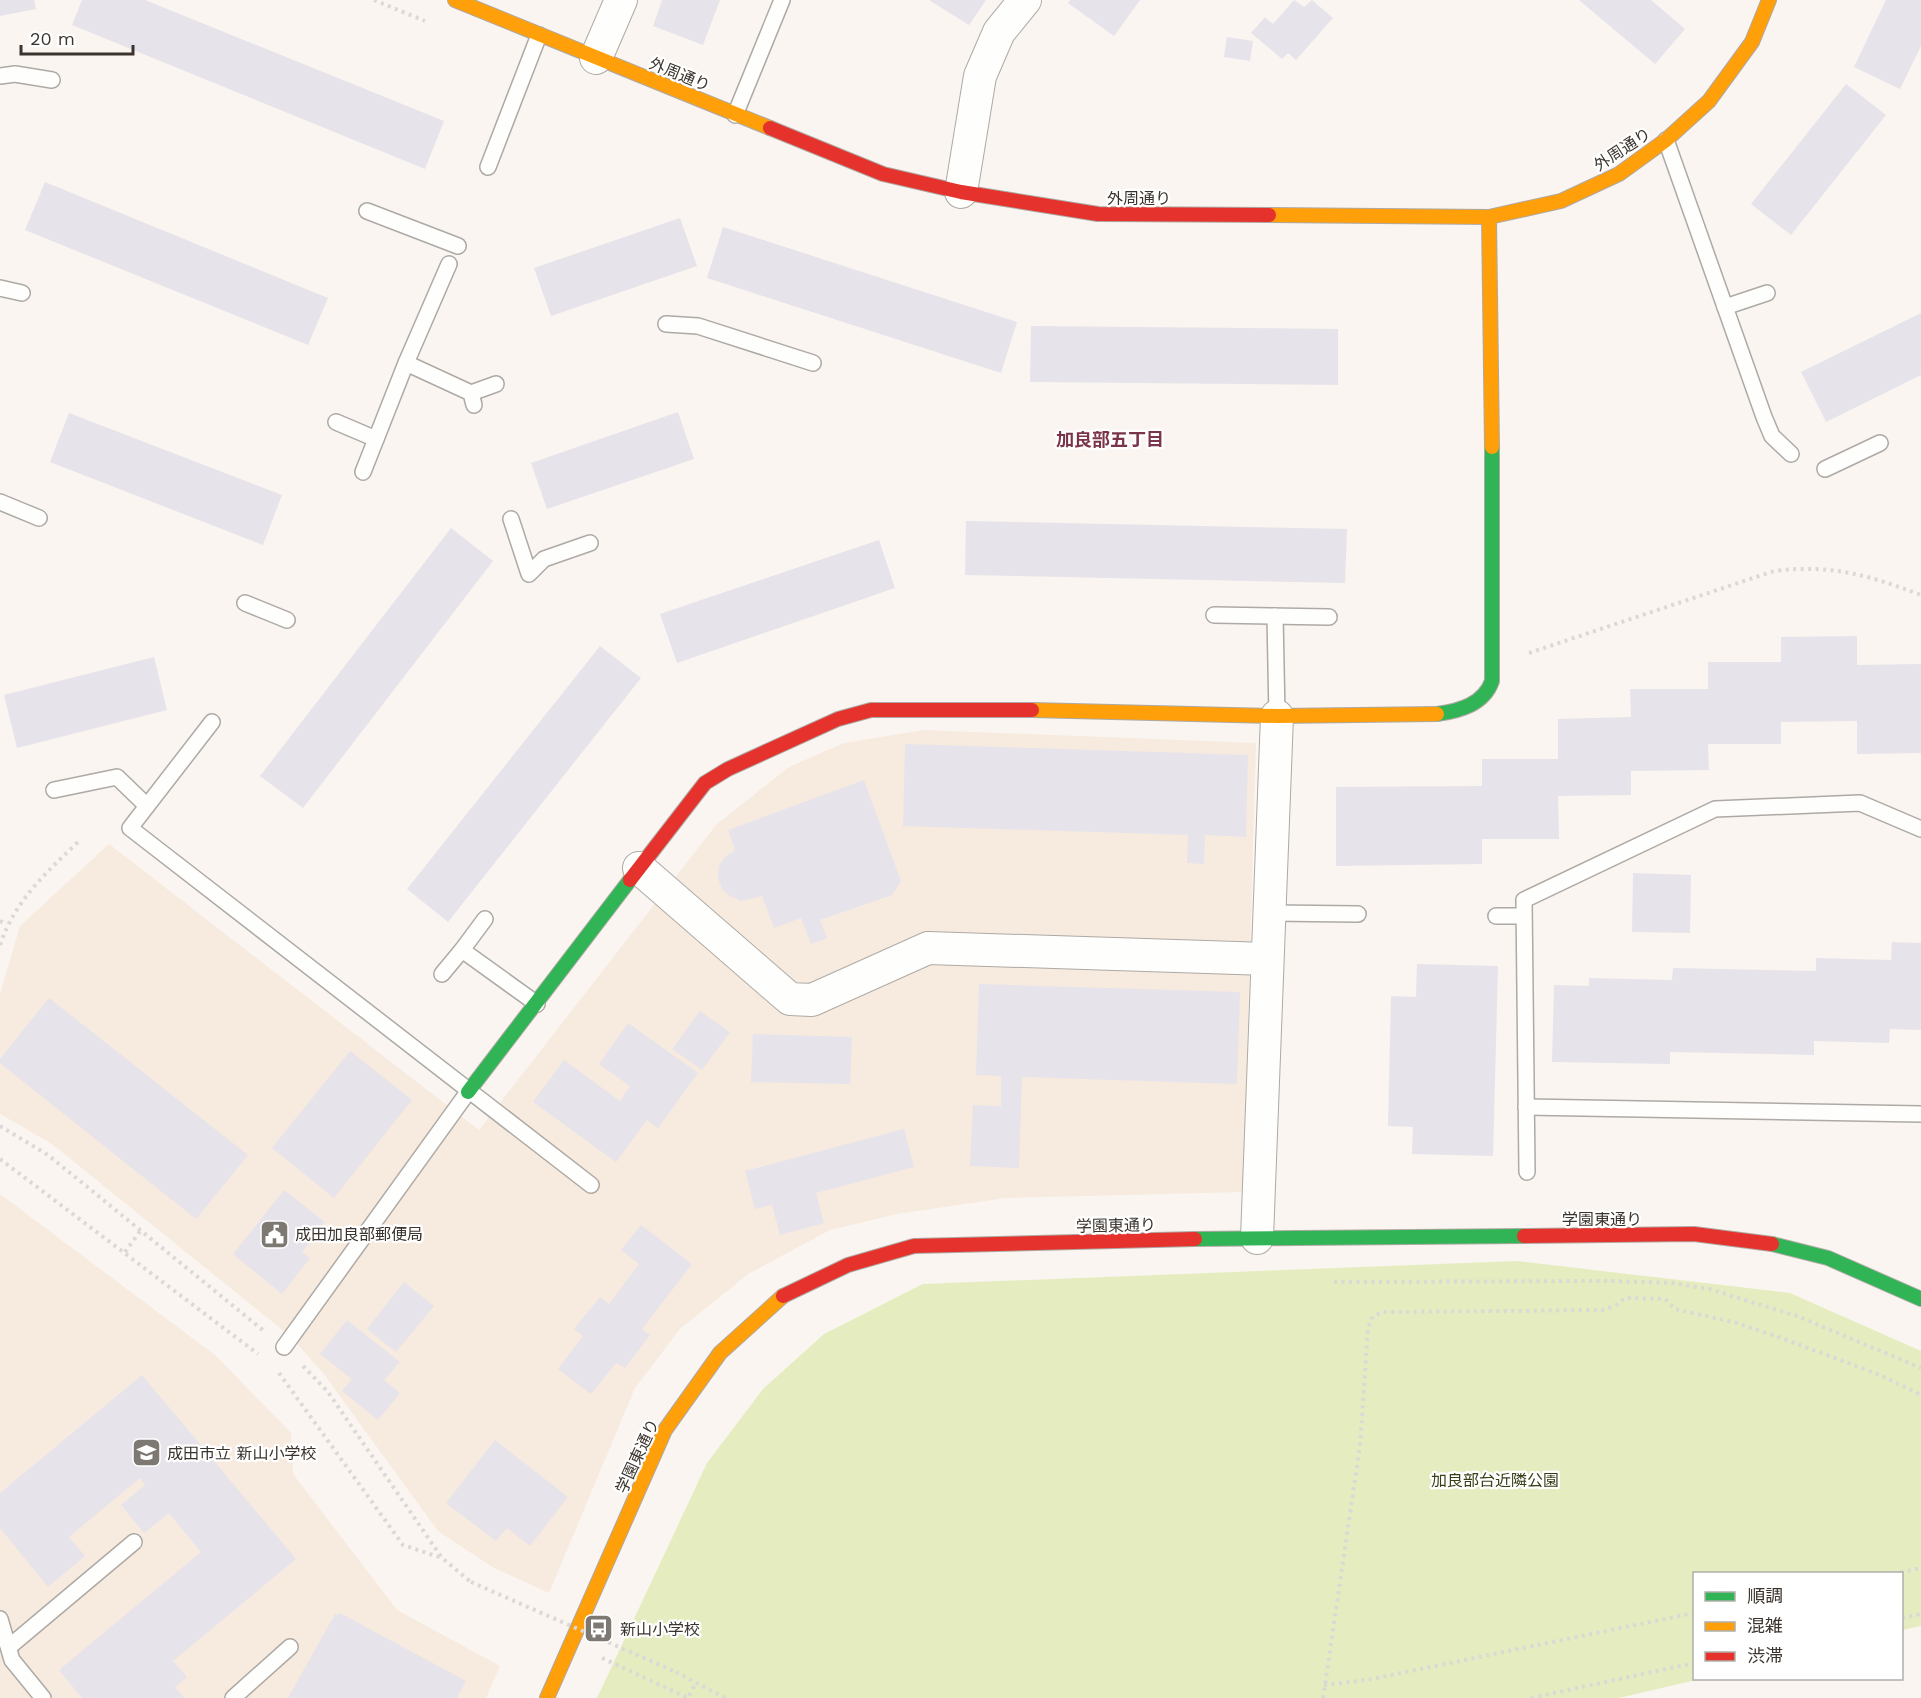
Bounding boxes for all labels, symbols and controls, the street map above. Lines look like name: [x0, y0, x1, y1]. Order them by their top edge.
scale bar: [21, 18, 134, 56]
text: 20 m: [30, 28, 75, 49]
street label: 外周通り: [647, 54, 713, 95]
street label: 外周通り: [1590, 124, 1654, 175]
street label: 外周通り: [1107, 189, 1171, 208]
district label: 加良部五丁目: [1056, 429, 1164, 450]
street label: 学園東通り: [1562, 1210, 1642, 1229]
street label: 学園東通り: [1076, 1215, 1156, 1236]
public building icon: 成田加良部郵便局: [258, 1218, 290, 1250]
place label: 成田加良部郵便局: [295, 1225, 423, 1244]
street label: 学園東通り: [612, 1416, 663, 1496]
school or university icon: 成田市立 新山小学校: [130, 1437, 162, 1469]
place label: 成田市立 新山小学校: [167, 1444, 316, 1463]
park label: 加良部台近隣公園: [1431, 1471, 1559, 1490]
legend: [1693, 1572, 1903, 1680]
text: 順調: [1747, 1585, 1783, 1606]
bus stop icon: 新山小学校: [583, 1613, 615, 1645]
text: 混雑: [1747, 1615, 1783, 1636]
place label: 新山小学校: [620, 1620, 700, 1639]
text: 渋滞: [1747, 1645, 1783, 1666]

